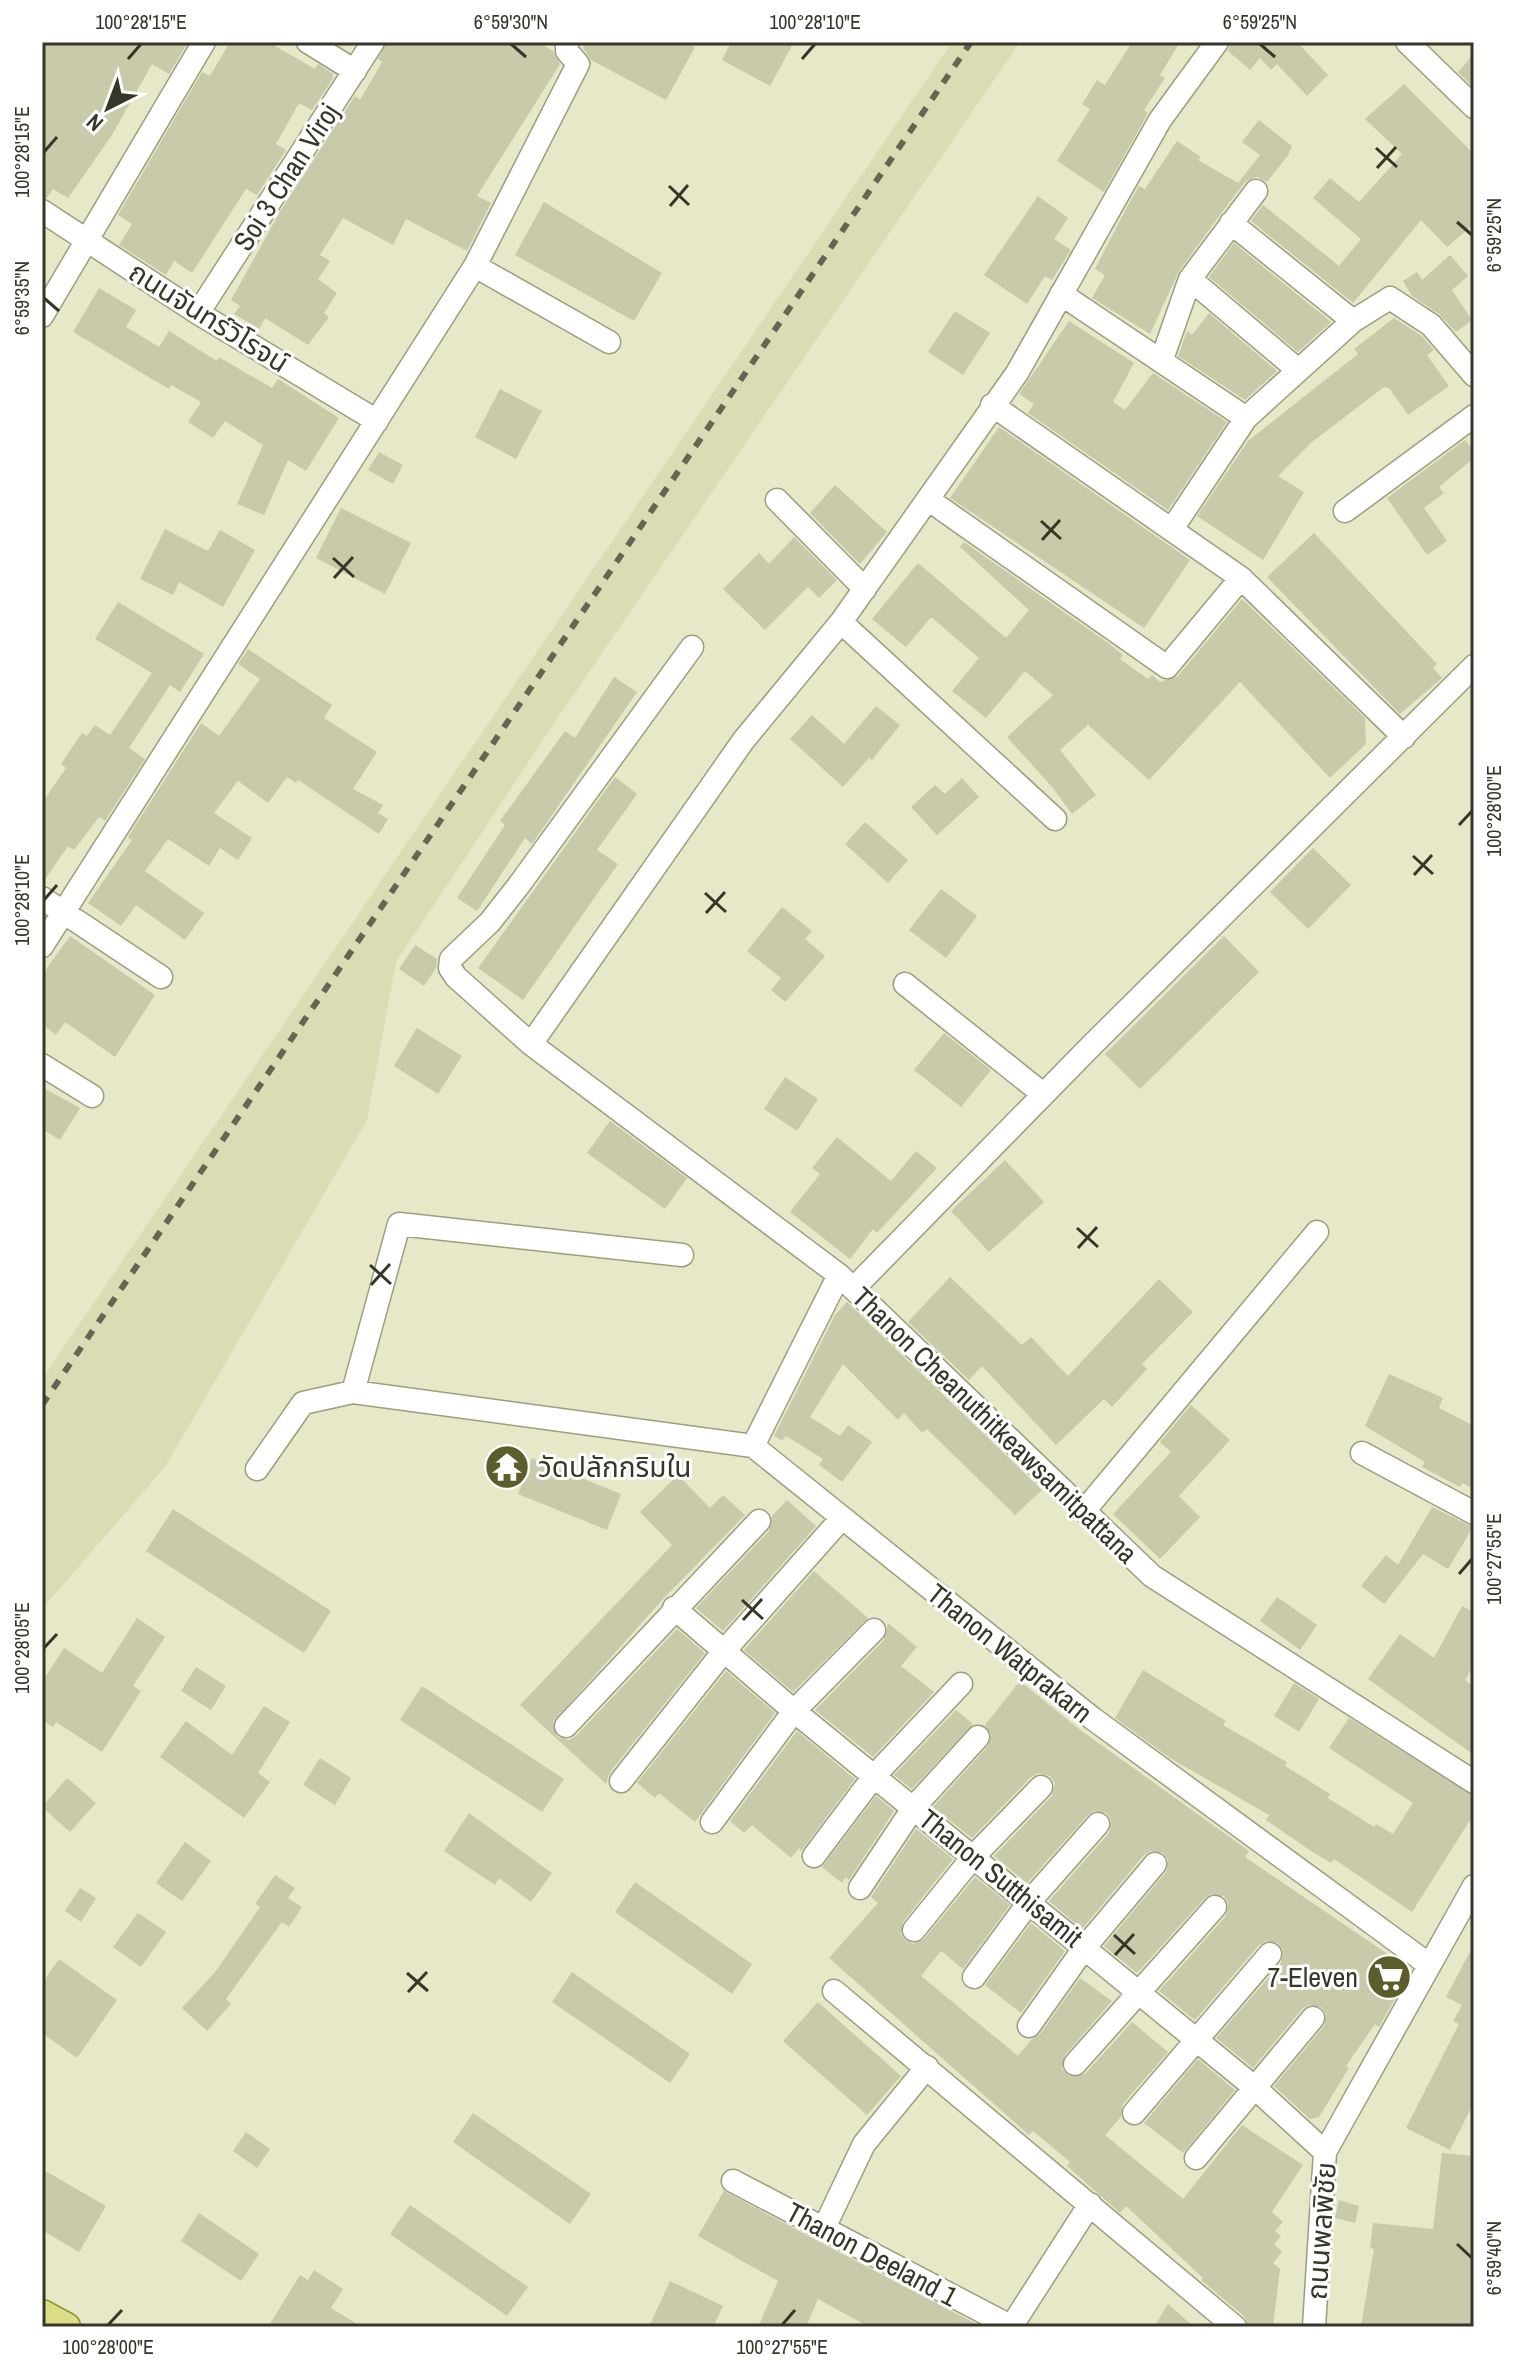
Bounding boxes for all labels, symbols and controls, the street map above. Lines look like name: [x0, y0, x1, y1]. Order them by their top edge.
text: 100°28'15"E: [95, 8, 187, 35]
text: 6°59'30"N: [474, 8, 548, 35]
text: 100°28'10"E: [769, 8, 861, 35]
text: 6°59'25"N: [1223, 8, 1297, 35]
north arrow: [68, 68, 148, 148]
street label: Soi 3 Chan Viroj: [224, 96, 348, 258]
text: 100°28'15"E: [8, 106, 35, 198]
text: N: [80, 107, 109, 138]
text: 6°59'25"N: [1480, 198, 1507, 272]
street label: ถนนจันทร์วิโรจน์: [122, 253, 296, 381]
text: 6°59'35"N: [8, 261, 35, 335]
text: 100°28'00"E: [1480, 765, 1507, 857]
text: 100°28'10"E: [8, 854, 35, 946]
street label: Thanon Cheanuthitkeawsamitpattana: [844, 1278, 1146, 1572]
temple icon: วัดปลักกริมใน: [483, 1443, 531, 1491]
place label: วัดปลักกริมใน: [538, 1448, 692, 1486]
text: 100°27'55"E: [1480, 1513, 1507, 1605]
street label: Thanon Watprakarn: [920, 1575, 1100, 1731]
text: 100°28'05"E: [8, 1602, 35, 1694]
street label: Thanon Sutthisamit: [911, 1800, 1091, 1956]
supermarket icon: 7-Eleven: [1365, 1953, 1413, 2001]
place label: 7-Eleven: [1267, 1958, 1358, 1996]
street label: ถนนพลพิชัย: [1297, 2161, 1345, 2301]
street label: Thanon Deeland 1: [780, 2193, 965, 2315]
text: 6°59'40"N: [1480, 2221, 1507, 2295]
text: 100°28'00"E: [62, 2333, 154, 2360]
text: 100°27'55"E: [736, 2333, 828, 2360]

